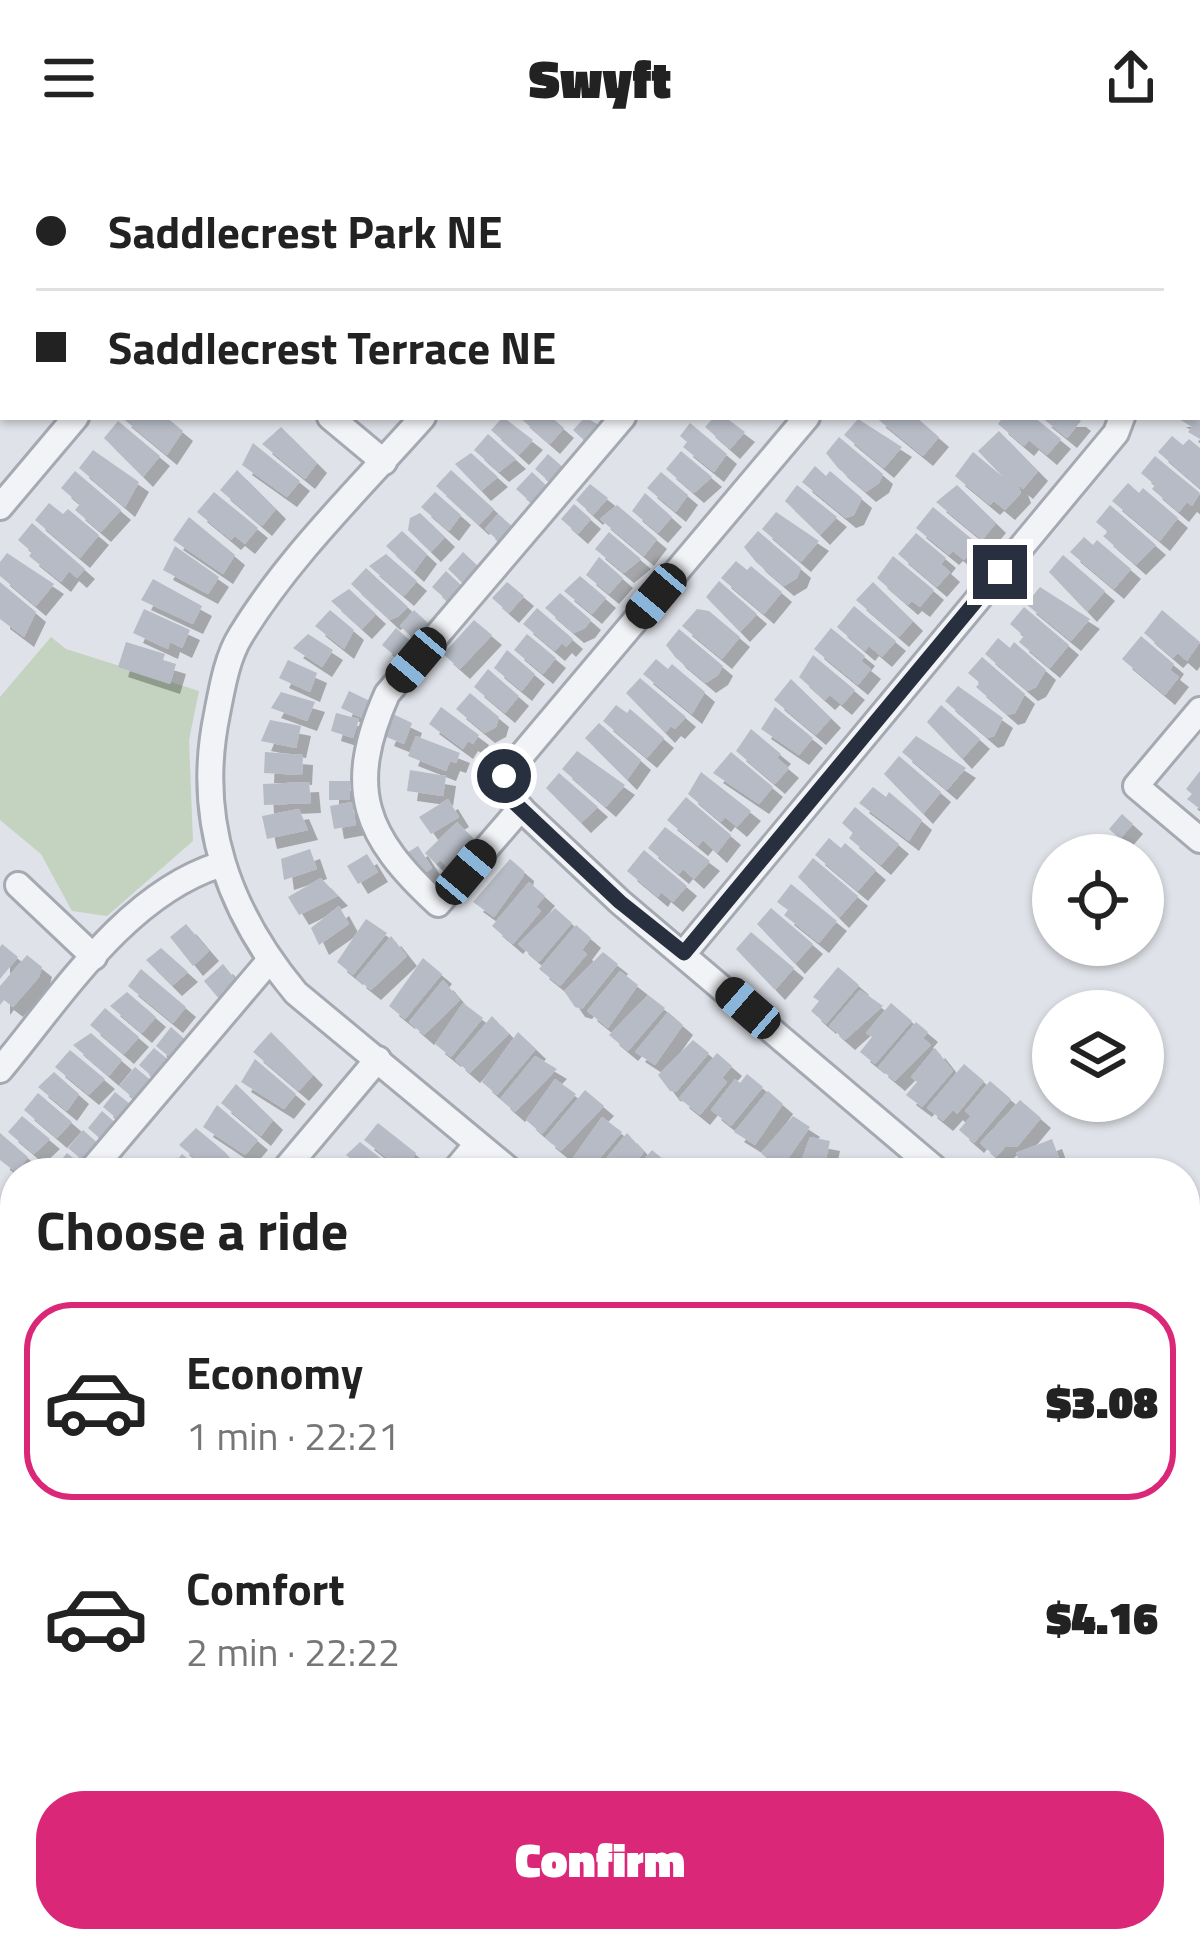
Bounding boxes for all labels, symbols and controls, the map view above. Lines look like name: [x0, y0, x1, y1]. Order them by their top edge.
text: Swyft: [529, 37, 671, 119]
icon: menu: [36, 45, 102, 111]
icon: share: [1098, 45, 1164, 111]
text: Saddlecrest Park NE: [108, 197, 502, 265]
text: Saddlecrest Terrace NE: [108, 313, 556, 381]
route end: [973, 545, 1027, 599]
car: [619, 557, 693, 635]
car: [379, 621, 453, 699]
route start: [477, 749, 531, 803]
car: [429, 833, 503, 911]
map controls: [1032, 834, 1164, 1122]
button: locate: [1032, 834, 1164, 966]
car: [709, 971, 787, 1045]
button: layers: [1032, 990, 1164, 1122]
text: Choose a ride: [36, 1189, 348, 1271]
text: Economy: [186, 1338, 363, 1406]
icon: car: [42, 1347, 150, 1455]
text: $3.08: [1046, 1367, 1158, 1435]
text: 1 min · 22:21: [186, 1406, 400, 1465]
text: Comfort: [186, 1554, 345, 1622]
icon: car: [42, 1563, 150, 1671]
text: $4.16: [1046, 1583, 1158, 1651]
text: 2 min · 22:22: [186, 1622, 400, 1681]
button: Confirm: [36, 1791, 1164, 1929]

